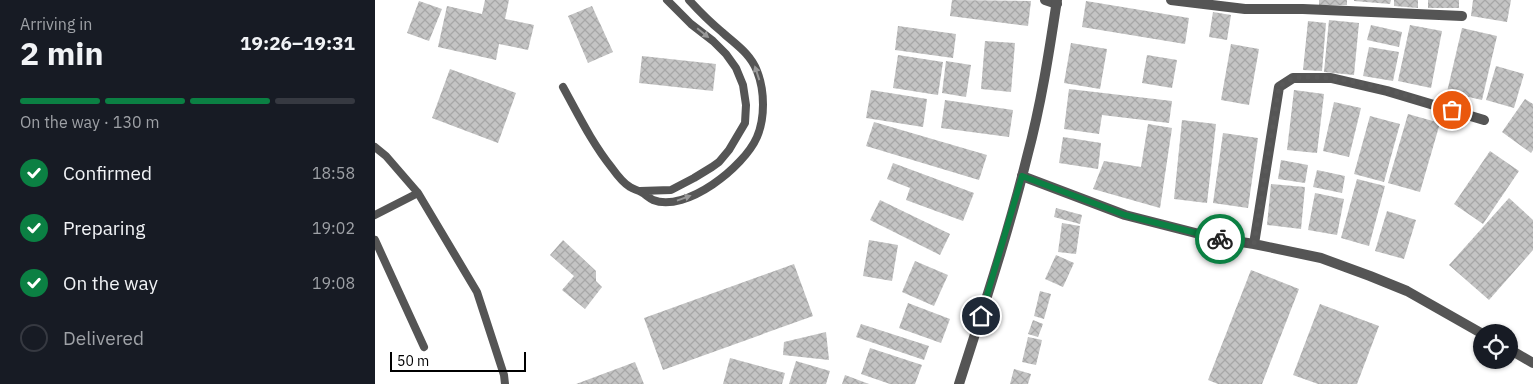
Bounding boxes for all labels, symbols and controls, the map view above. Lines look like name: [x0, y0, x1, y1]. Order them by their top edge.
text: Arriving in: [20, 14, 92, 34]
one-way arrow: [696, 28, 709, 39]
text: 19:26–19:31: [240, 31, 355, 55]
text: 2 min: [20, 32, 104, 74]
one-way arrow: [753, 65, 761, 80]
pin: [1431, 89, 1473, 131]
icon: bag: [1438, 96, 1466, 124]
text: On the way · 130 m: [20, 112, 159, 132]
icon: check: [20, 159, 48, 187]
text: Confirmed: [63, 161, 152, 185]
text: 18:58: [312, 163, 355, 183]
one-way arrow: [677, 194, 692, 201]
icon: check: [20, 214, 48, 242]
courier: [1195, 214, 1245, 264]
text: Preparing: [63, 216, 145, 240]
text: 19:02: [312, 218, 355, 238]
icon: bike: [1206, 225, 1234, 253]
icon: check: [20, 269, 48, 297]
text: On the way: [63, 271, 158, 295]
text: 19:08: [312, 273, 355, 293]
pin: [960, 295, 1002, 337]
icon: home: [967, 302, 995, 330]
map controls: [1473, 324, 1518, 369]
button: locate: [1473, 324, 1518, 369]
text: Delivered: [63, 326, 144, 350]
scale bar: [390, 349, 526, 372]
text: 50 m: [397, 352, 429, 370]

